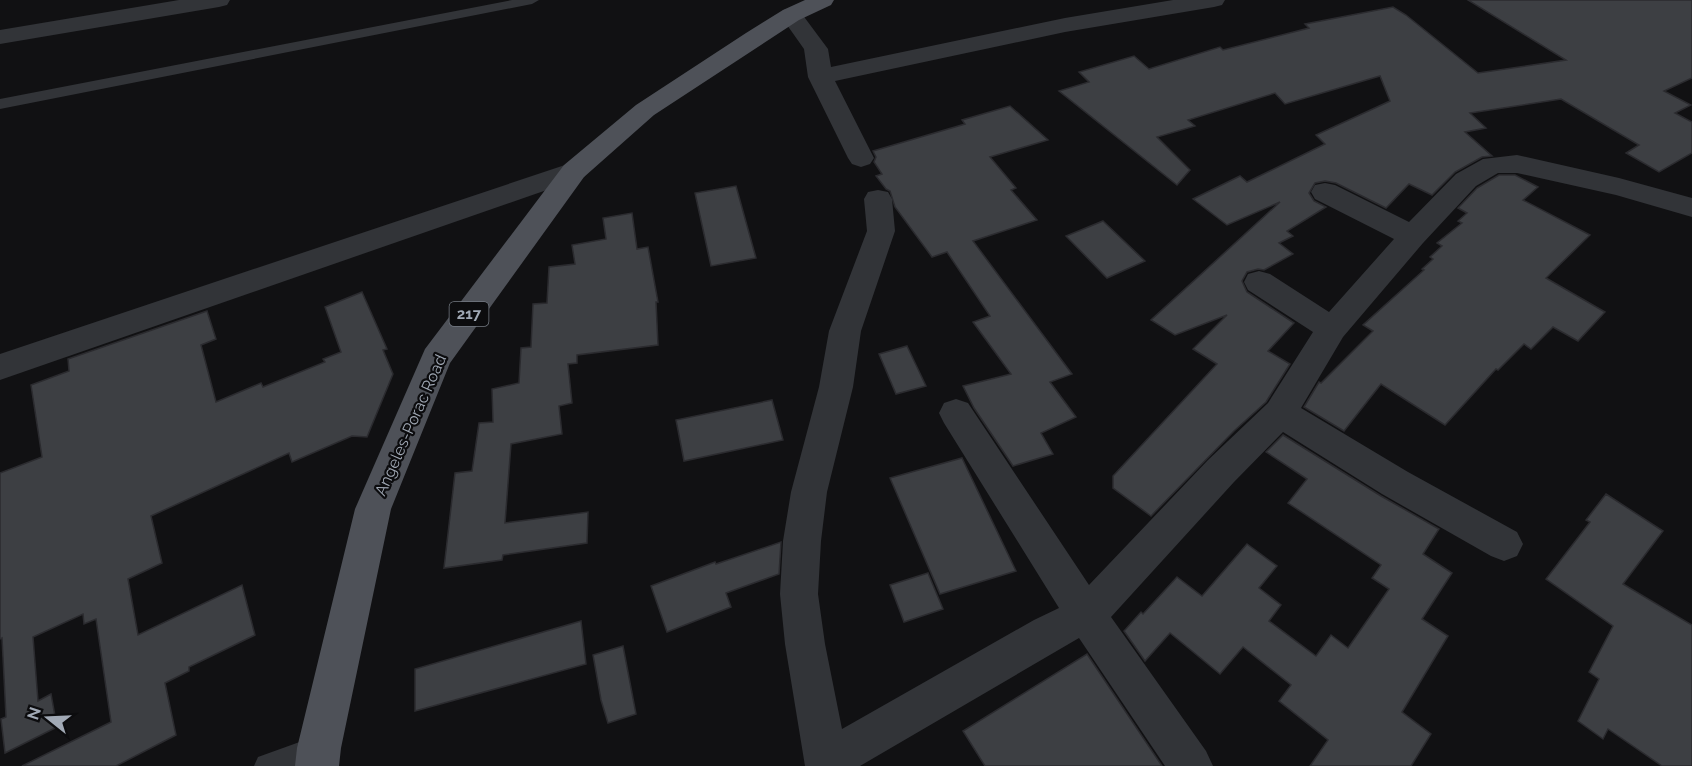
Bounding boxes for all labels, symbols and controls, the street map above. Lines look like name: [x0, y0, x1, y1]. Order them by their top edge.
road number: 217: [450, 302, 488, 326]
street label: Angeles-Porac Road: [371, 352, 450, 499]
north arrow: [18, 688, 78, 748]
text: N: [23, 705, 45, 722]

